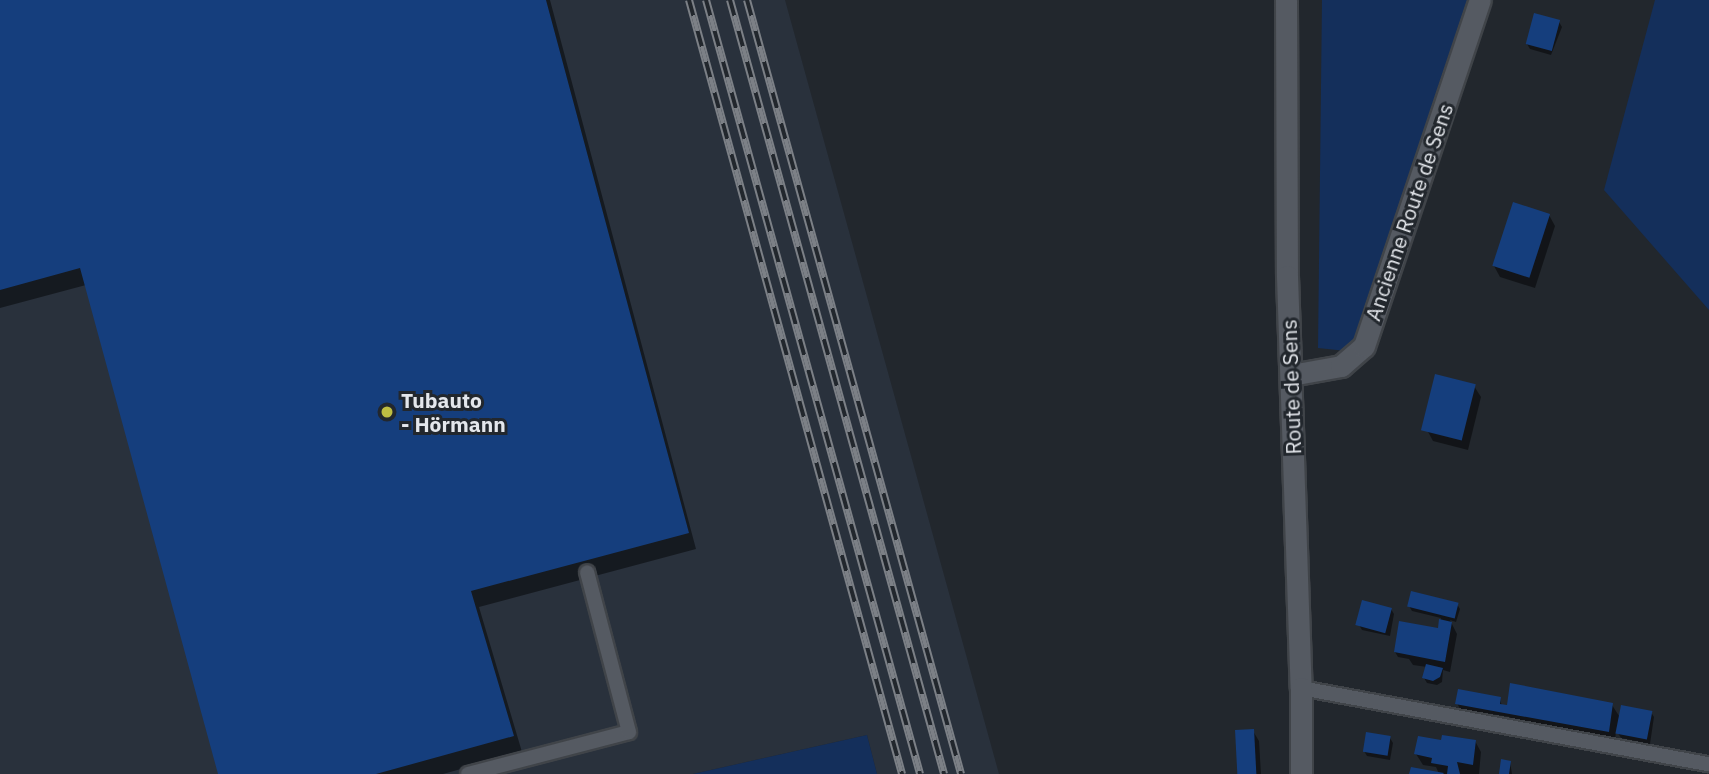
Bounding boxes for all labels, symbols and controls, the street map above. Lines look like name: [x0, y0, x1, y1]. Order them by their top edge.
street label: Ancienne Route de Sens: [1360, 100, 1458, 324]
street label: Route de Sens: [1276, 319, 1306, 455]
place label: Tubauto - Hörmann: [401, 387, 506, 437]
marker: Tubauto - Hörmann: [379, 404, 395, 420]

